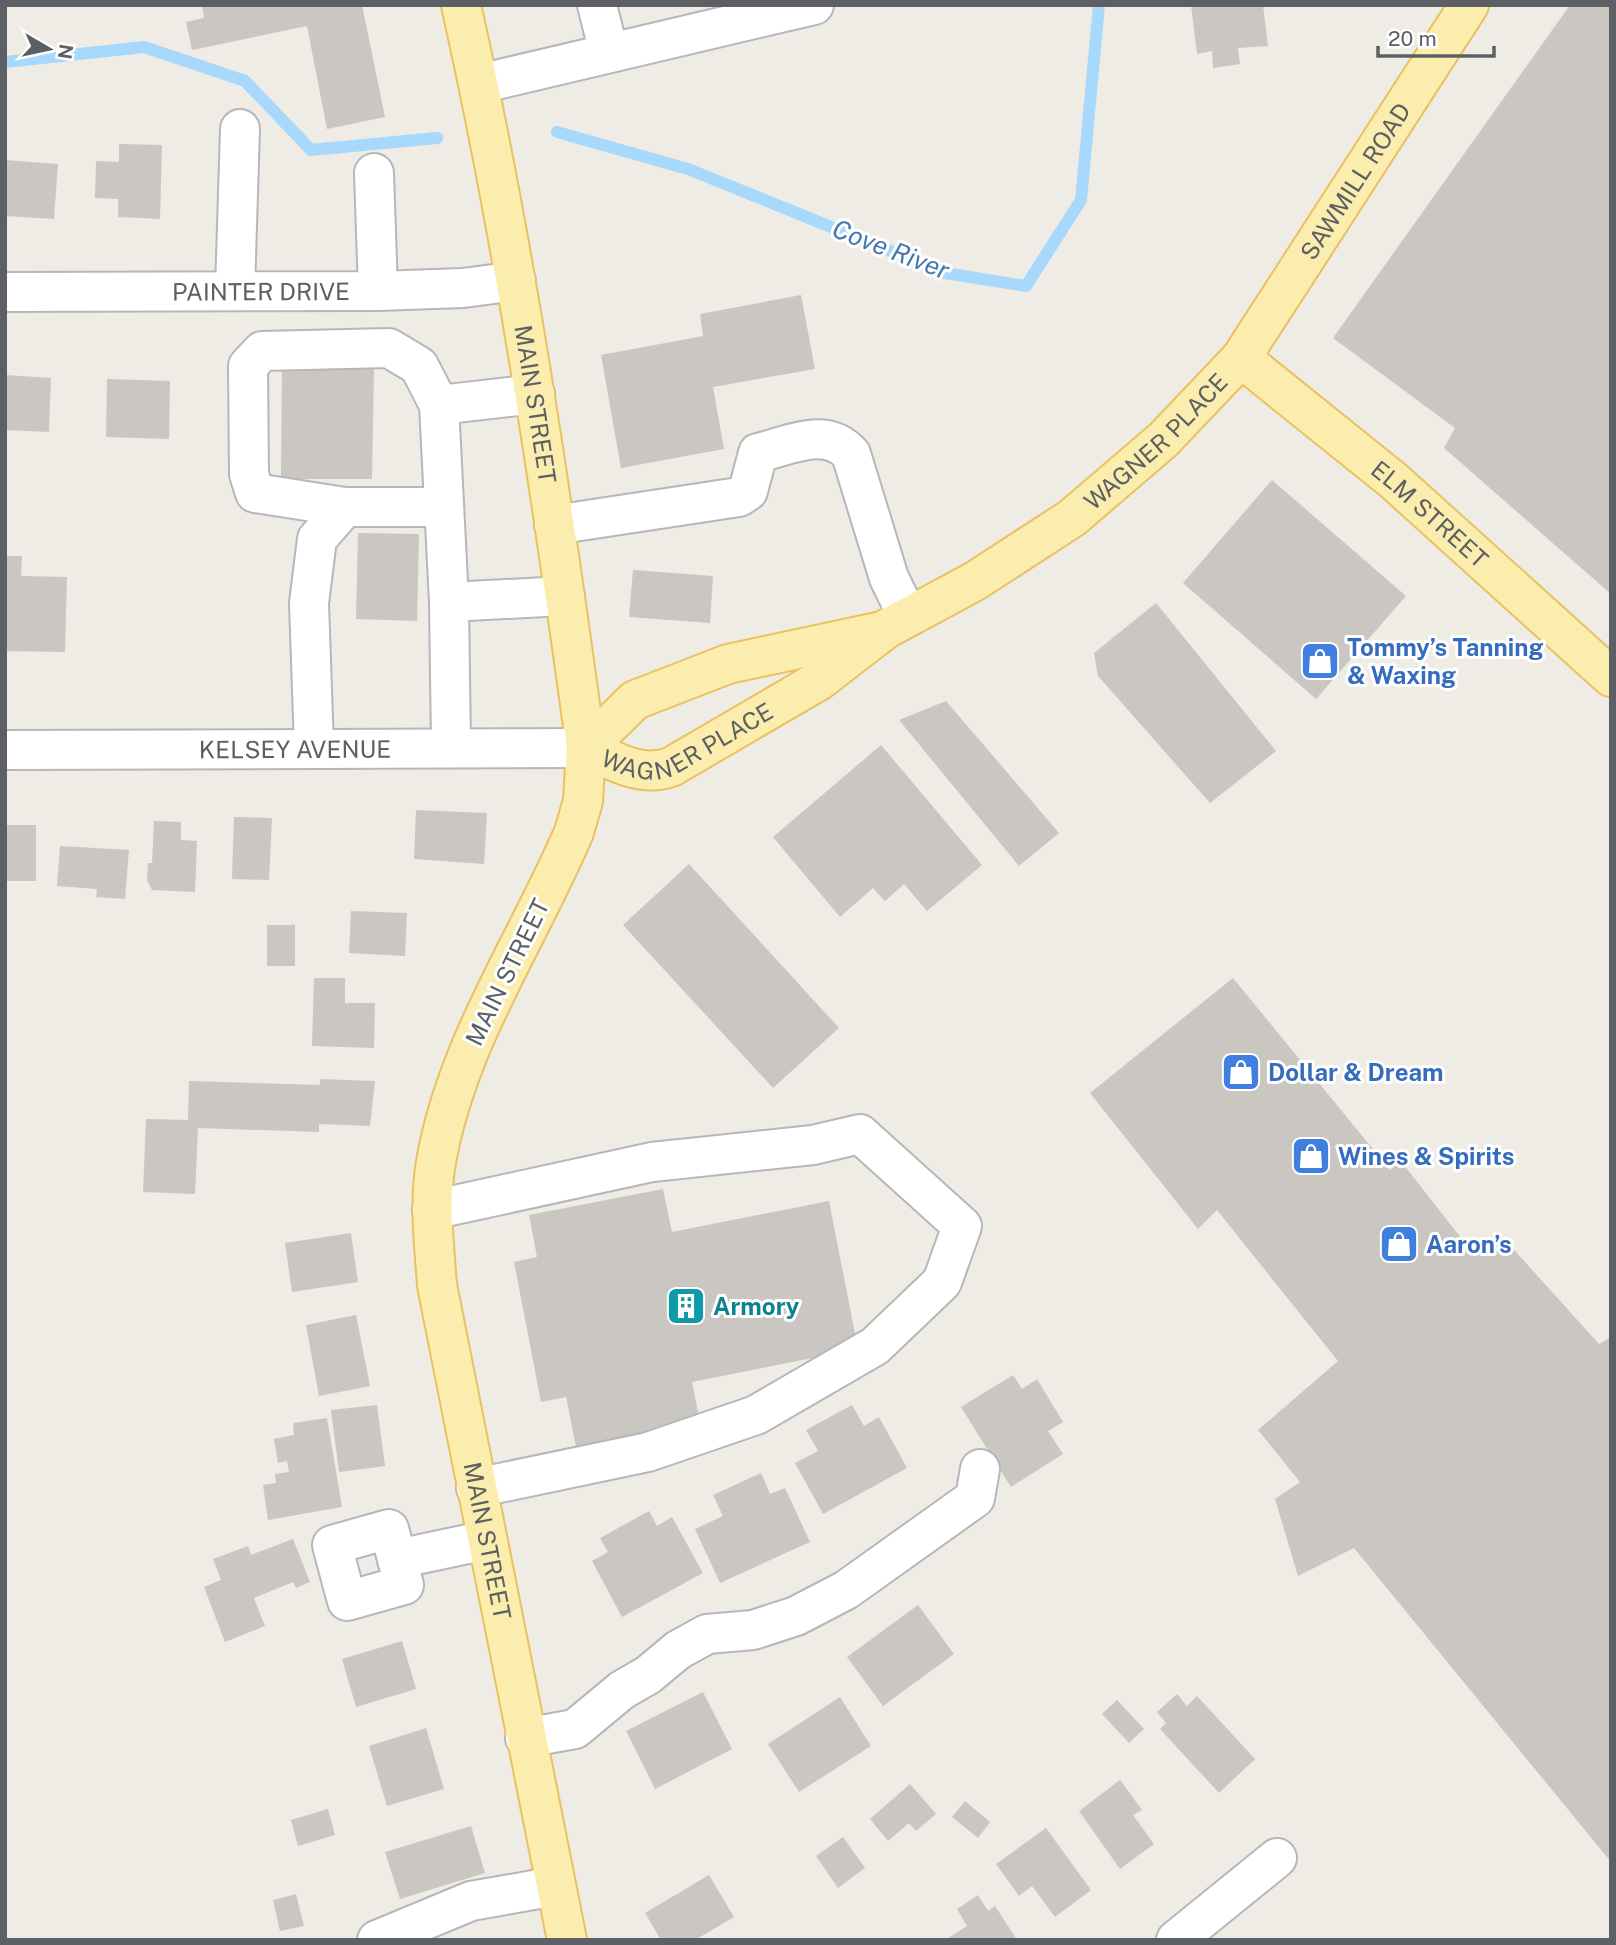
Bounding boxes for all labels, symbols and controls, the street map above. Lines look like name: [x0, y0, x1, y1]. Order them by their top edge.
north arrow: [14, 14, 84, 84]
scale bar: [1378, 14, 1494, 58]
text: 20 m: [1388, 26, 1437, 51]
text: N: [54, 43, 78, 61]
street label: SAWMILL ROAD: [1294, 98, 1416, 265]
water label: Cove River: [828, 212, 954, 286]
street label: PAINTER DRIVE: [172, 277, 350, 306]
street label: MAIN STREET: [509, 323, 562, 485]
street label: WAGNER PLACE: [1078, 367, 1233, 515]
street label: ELM STREET: [1366, 455, 1494, 573]
place label: Tommy’s Tanning & Waxing: [1347, 633, 1544, 689]
shop icon: Tommy’s Tanning & Waxing: [1299, 640, 1341, 682]
street label: WAGNER PLACE: [597, 697, 778, 785]
street label: KELSEY AVENUE: [199, 735, 391, 763]
street label: MAIN STREET: [459, 894, 555, 1050]
shop icon: Dollar & Dream: [1220, 1051, 1262, 1093]
place label: Dollar & Dream: [1268, 1058, 1444, 1086]
shop icon: Wines & Spirits: [1290, 1135, 1332, 1177]
place label: Wines & Spirits: [1338, 1142, 1514, 1170]
shop icon: Aaron’s: [1378, 1223, 1420, 1265]
place label: Aaron’s: [1426, 1230, 1512, 1258]
building icon: Armory: [665, 1285, 707, 1327]
place label: Armory: [713, 1292, 800, 1320]
street label: MAIN STREET: [458, 1460, 517, 1622]

